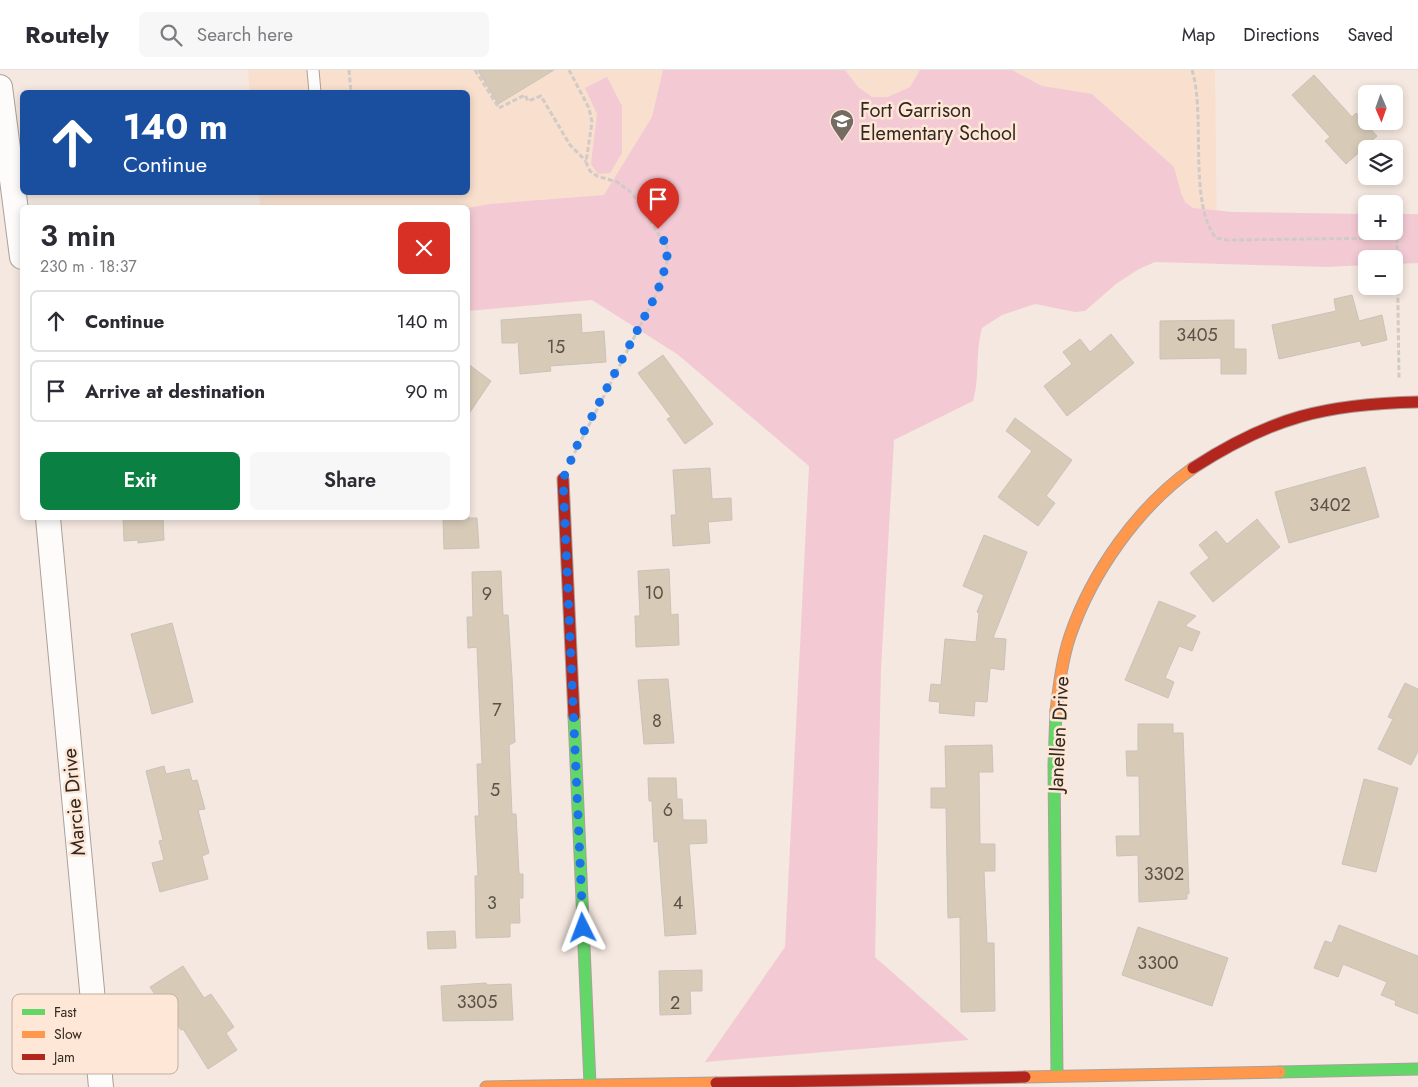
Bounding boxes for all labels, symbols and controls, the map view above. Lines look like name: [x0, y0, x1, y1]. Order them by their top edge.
search box: [139, 12, 489, 57]
text: Routely: [25, 17, 109, 52]
icon: search: [157, 21, 185, 49]
text: Search here: [197, 21, 293, 48]
text: Map: [1182, 22, 1215, 48]
text: Directions: [1243, 22, 1319, 48]
text: Saved: [1347, 22, 1393, 48]
north arrow: [1358, 85, 1402, 130]
map controls: [1358, 85, 1403, 295]
place label: Fort Garrison Elementary School: [860, 96, 1016, 148]
text: 140 m: [123, 102, 228, 152]
school or university icon: Fort Garrison Elementary School: [829, 108, 855, 142]
icon: ahead: [40, 110, 105, 175]
button: layers: [1358, 140, 1403, 185]
text: Continue: [123, 148, 207, 180]
pin: [637, 178, 679, 229]
icon: arrive: [644, 185, 672, 213]
button: +: [1358, 195, 1403, 240]
text: 3 min: [40, 214, 116, 257]
button: close: [398, 222, 450, 274]
button: −: [1358, 250, 1403, 295]
text: 230 m · 18:37: [40, 255, 137, 278]
icon: ahead: [42, 307, 70, 335]
text: Continue: [85, 308, 164, 335]
text: 140 m: [396, 308, 448, 335]
house number: 3405: [1176, 322, 1218, 348]
house number: 15: [547, 334, 565, 360]
icon: arrive: [42, 377, 70, 405]
text: Arrive at destination: [85, 378, 265, 405]
text: 90 m: [405, 378, 448, 405]
button: Exit: [40, 452, 240, 510]
button: Share: [250, 452, 450, 510]
house number: 3402: [1309, 492, 1351, 518]
house number: 10: [645, 580, 664, 606]
house number: 9: [482, 581, 492, 607]
street label: Janellen Drive: [1041, 675, 1077, 796]
house number: 7: [492, 697, 502, 723]
house number: 8: [652, 708, 662, 734]
street label: Marcie Drive: [55, 747, 93, 857]
house number: 5: [490, 777, 500, 803]
house number: 6: [663, 797, 673, 823]
house number: 3302: [1144, 861, 1184, 887]
house number: 3: [487, 890, 497, 916]
house number: 4: [673, 890, 683, 916]
position arrow: [556, 901, 608, 953]
house number: 3300: [1137, 950, 1179, 976]
house number: 3305: [457, 989, 497, 1015]
house number: 2: [670, 990, 680, 1016]
legend: [12, 994, 178, 1074]
text: Fast: [54, 1002, 77, 1022]
text: Slow: [54, 1024, 82, 1044]
text: Jam: [52, 1047, 75, 1067]

